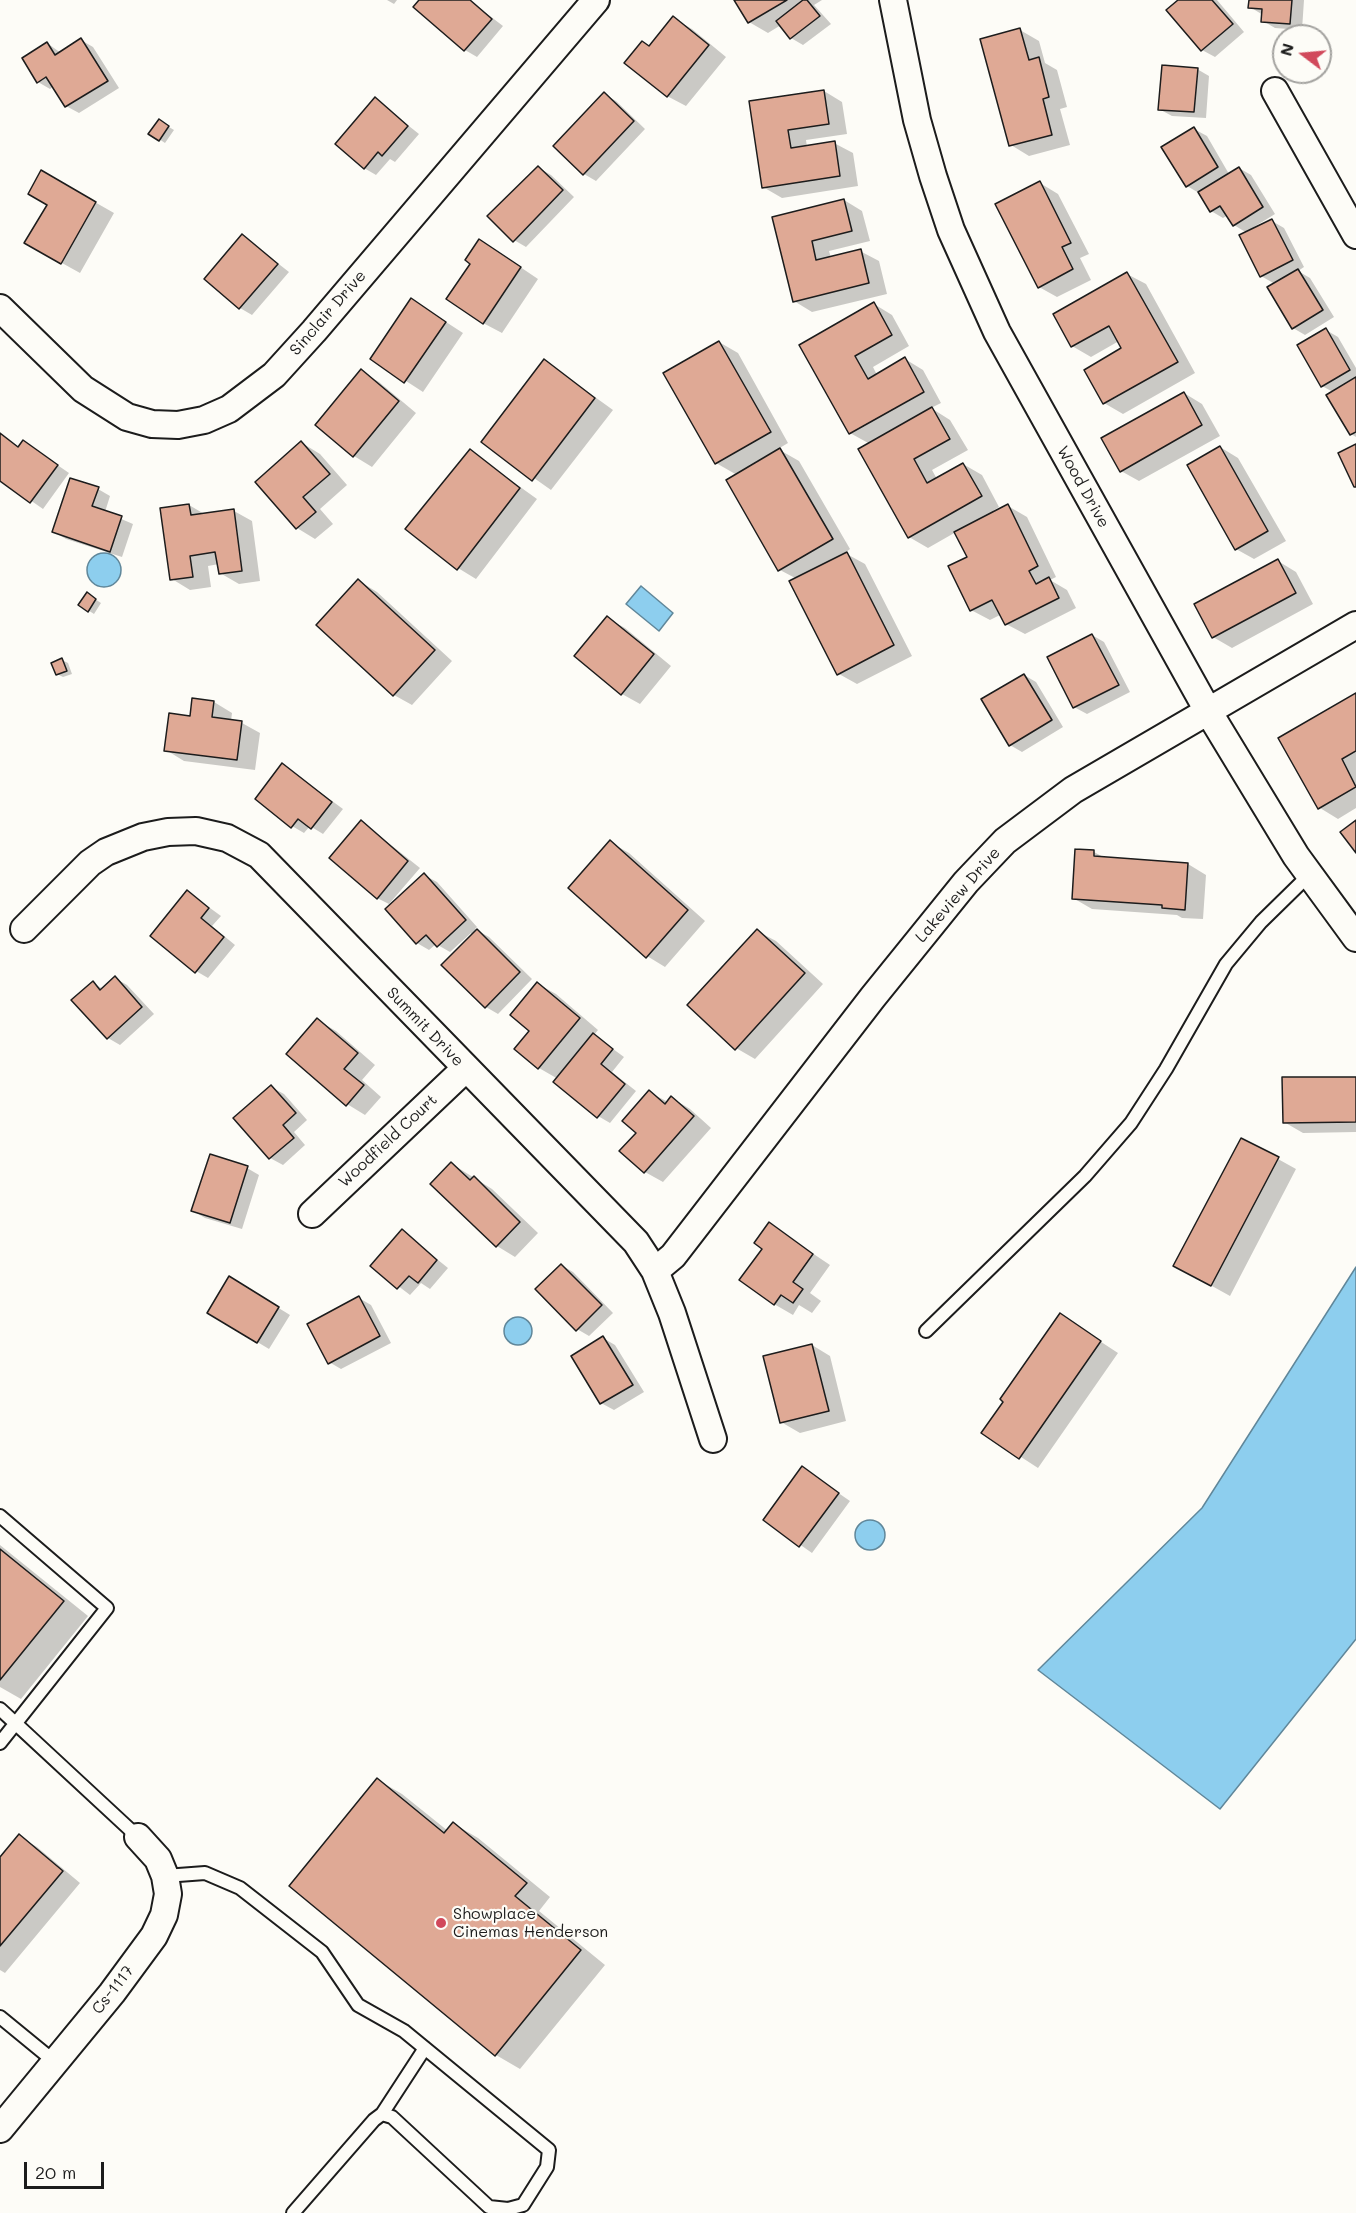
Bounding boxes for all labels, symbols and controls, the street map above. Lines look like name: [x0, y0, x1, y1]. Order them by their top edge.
north arrow: [1272, 24, 1332, 84]
text: N: [1274, 41, 1298, 58]
street label: Sinclair Drive: [286, 267, 370, 359]
street label: Wood Drive: [1053, 443, 1113, 531]
street label: Lakeview Drive: [911, 843, 1005, 947]
street label: Summit Drive: [382, 983, 468, 1071]
street label: Woodfield Court: [335, 1090, 441, 1192]
place label: Showplace Cinemas Henderson: [453, 1904, 608, 1942]
marker: Showplace Cinemas Henderson: [434, 1916, 448, 1930]
street label: Cs-1117: [88, 1962, 138, 2018]
scale bar: [27, 2150, 106, 2188]
text: 20 m: [35, 2160, 76, 2184]

